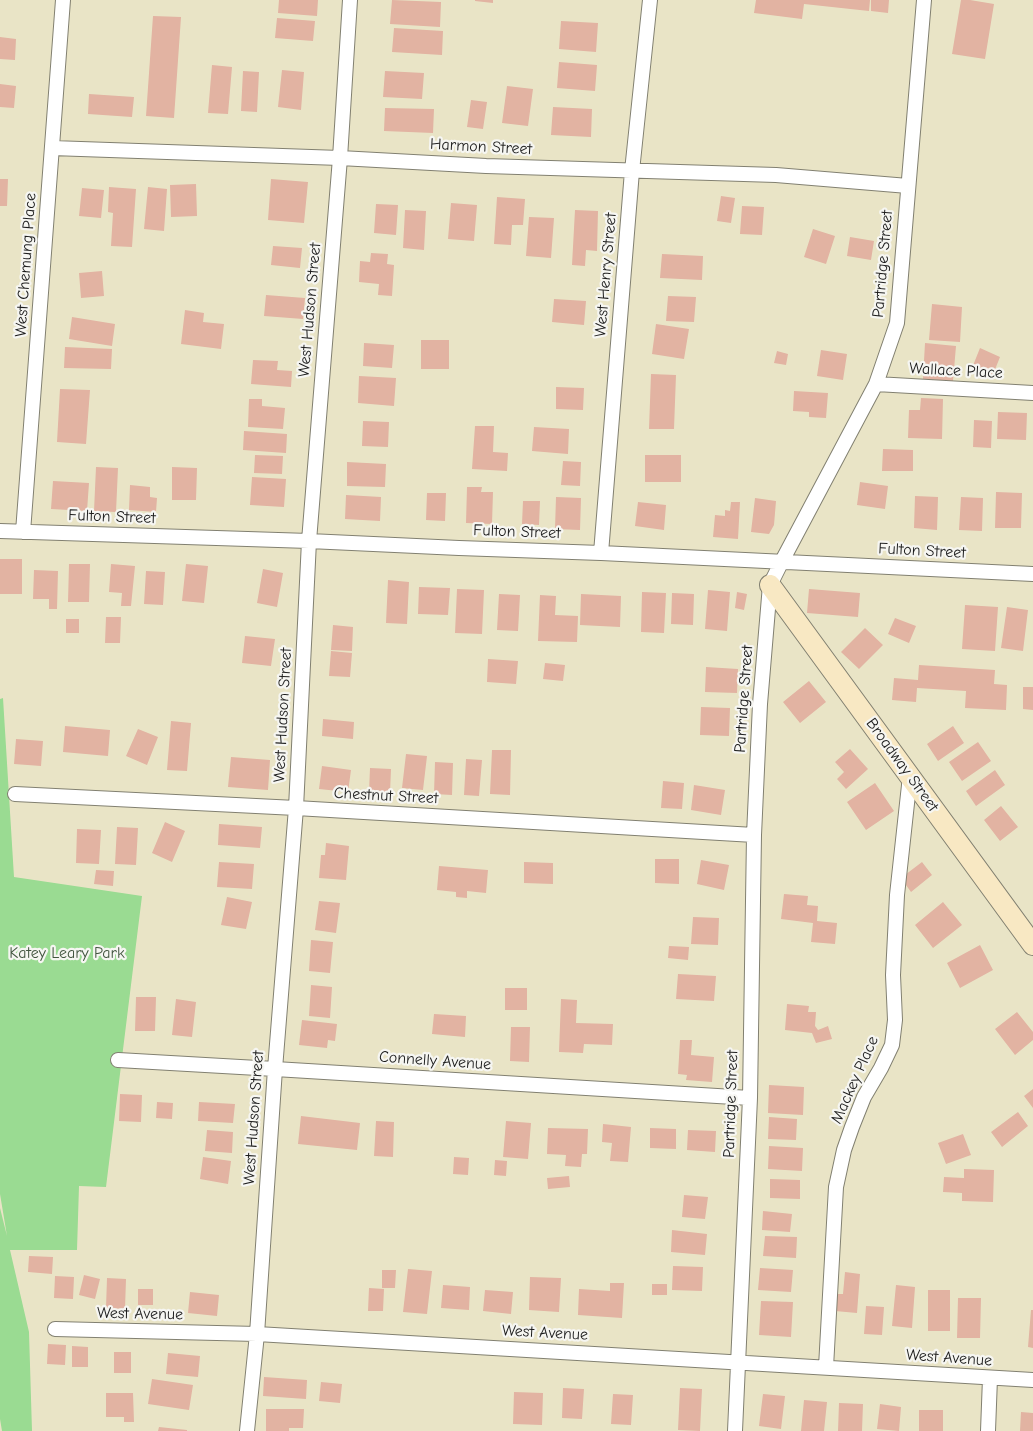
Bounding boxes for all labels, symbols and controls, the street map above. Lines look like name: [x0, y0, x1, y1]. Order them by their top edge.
street label: Harmon Street: [430, 135, 532, 159]
street label: West Chemung Place: [11, 192, 41, 338]
street label: Partridge Street: [869, 209, 897, 319]
street label: West Henry Street: [591, 212, 621, 338]
street label: West Hudson Street: [295, 242, 325, 378]
street label: Wallace Place: [909, 359, 1003, 383]
street label: Fulton Street: [68, 506, 156, 528]
street label: Fulton Street: [473, 521, 561, 543]
street label: Fulton Street: [878, 539, 966, 563]
street label: Partridge Street: [731, 645, 757, 753]
street label: West Hudson Street: [270, 647, 296, 783]
street label: Broadway Street: [862, 714, 942, 816]
street label: Chestnut Street: [333, 784, 439, 808]
park label: Katey Leary Park: [9, 943, 125, 963]
street label: Mackey Place: [827, 1033, 883, 1127]
street label: Connelly Avenue: [378, 1048, 492, 1074]
street label: West Hudson Street: [240, 1050, 268, 1186]
street label: Partridge Street: [720, 1050, 742, 1158]
street label: West Avenue: [97, 1304, 183, 1324]
street label: West Avenue: [502, 1321, 588, 1345]
street label: West Avenue: [905, 1345, 993, 1371]

